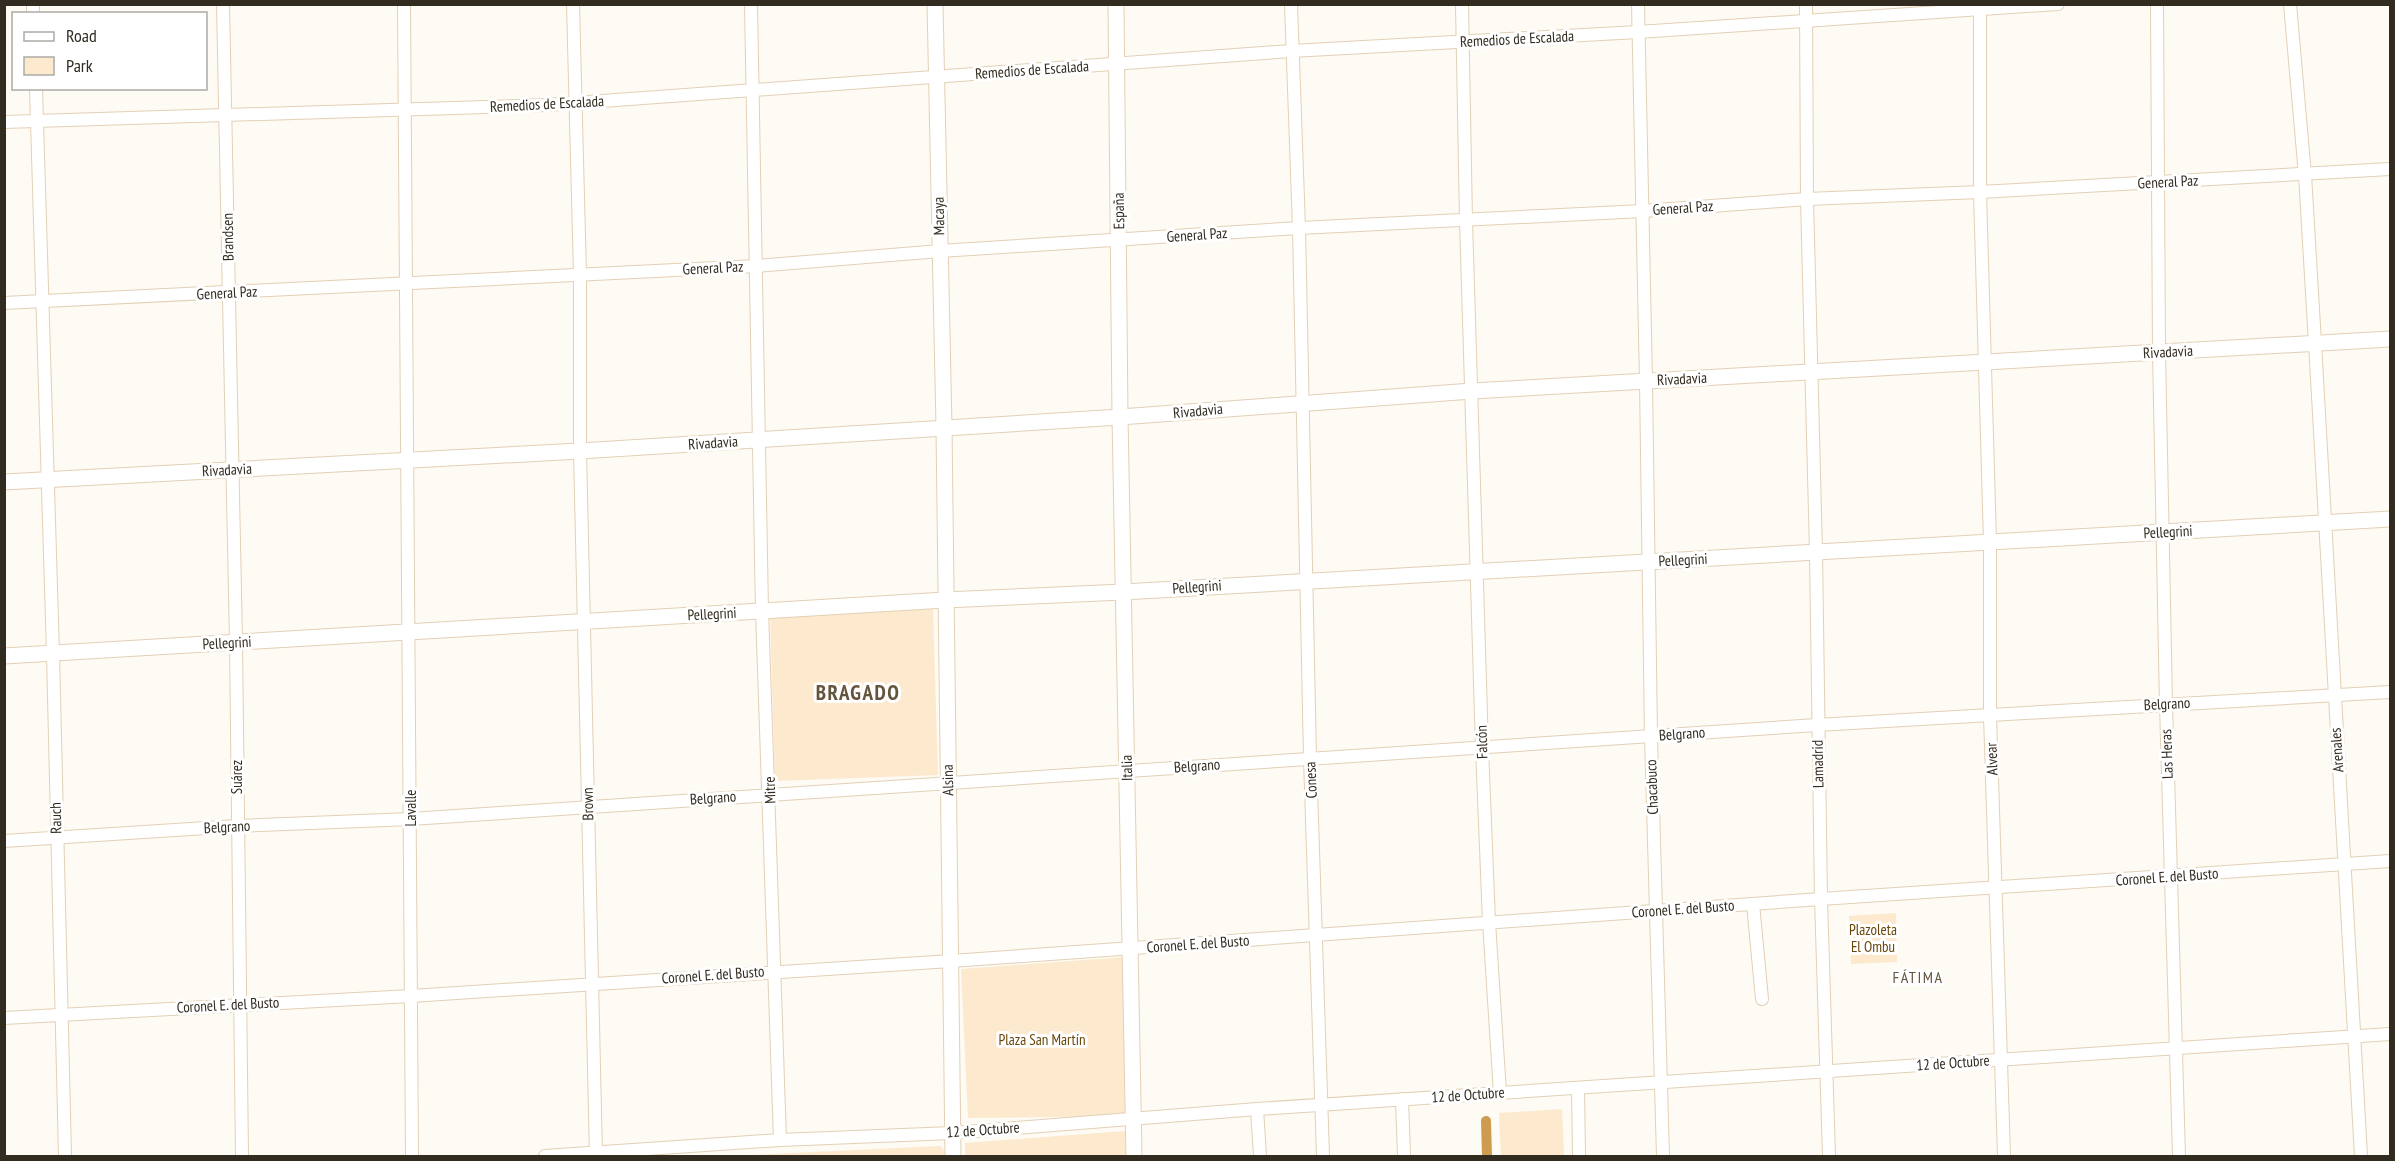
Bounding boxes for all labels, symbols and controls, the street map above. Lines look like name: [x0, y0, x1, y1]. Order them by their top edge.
legend: [12, 12, 207, 90]
text: Road: [66, 24, 97, 47]
street label: Remedios de Escalada: [1460, 26, 1574, 51]
text: Park: [66, 54, 93, 77]
street label: Remedios de Escalada: [974, 56, 1089, 83]
street label: Remedios de Escalada: [490, 91, 604, 116]
street label: General Paz: [2137, 170, 2199, 193]
street label: España: [1109, 193, 1128, 229]
street label: General Paz: [1652, 196, 1714, 219]
street label: Macaya: [929, 197, 948, 235]
street label: Brandsen: [218, 213, 237, 261]
street label: General Paz: [1166, 223, 1228, 246]
street label: General Paz: [682, 256, 744, 279]
street label: General Paz: [196, 281, 258, 304]
street label: Rivadavia: [2143, 341, 2193, 362]
street label: Rivadavia: [1657, 368, 1707, 389]
street label: Rivadavia: [1172, 399, 1224, 422]
street label: Rivadavia: [687, 431, 738, 454]
street label: Rivadavia: [202, 459, 252, 480]
street label: Pellegrini: [2143, 521, 2193, 542]
street label: Pellegrini: [1658, 549, 1708, 570]
street label: Pellegrini: [1172, 575, 1222, 598]
street label: Pellegrini: [687, 603, 737, 624]
street label: Pellegrini: [202, 632, 252, 653]
district label: BRAGADO: [816, 679, 900, 706]
street label: Belgrano: [2143, 693, 2191, 714]
street label: Belgrano: [1658, 722, 1706, 745]
street label: Falcón: [1471, 725, 1492, 759]
street label: Arenales: [2325, 727, 2348, 773]
street label: Las Heras: [2156, 729, 2177, 779]
street label: Lamadrid: [1808, 740, 1827, 788]
street label: Alvear: [1981, 741, 2002, 776]
street label: Belgrano: [1173, 754, 1221, 777]
street label: Italia: [1117, 755, 1136, 781]
street label: Chacabuco: [1641, 759, 1662, 815]
street label: Suárez: [227, 760, 246, 794]
street label: Conesa: [1300, 761, 1321, 799]
street label: Alsina: [938, 764, 957, 796]
street label: Mitre: [760, 776, 779, 804]
street label: Belgrano: [689, 786, 737, 809]
street label: Brown: [578, 787, 597, 821]
street label: Lavalle: [401, 789, 420, 827]
street label: Rauch: [46, 802, 65, 834]
street label: Belgrano: [203, 816, 251, 837]
street label: Coronel E. del Busto: [2115, 863, 2219, 890]
street label: Coronel E. del Busto: [1631, 895, 1735, 922]
park label: Plazoleta El Ombu: [1849, 920, 1897, 956]
street label: Coronel E. del Busto: [1146, 930, 1250, 957]
street label: Coronel E. del Busto: [661, 961, 765, 988]
district label: FÁTIMA: [1893, 967, 1943, 987]
street label: Coronel E. del Busto: [176, 992, 280, 1017]
park label: Plaza San Martín: [998, 1030, 1086, 1049]
street label: 12 de Octubre: [1916, 1050, 1990, 1075]
street label: 12 de Octubre: [1431, 1082, 1505, 1107]
street label: 12 de Octubre: [946, 1117, 1020, 1142]

